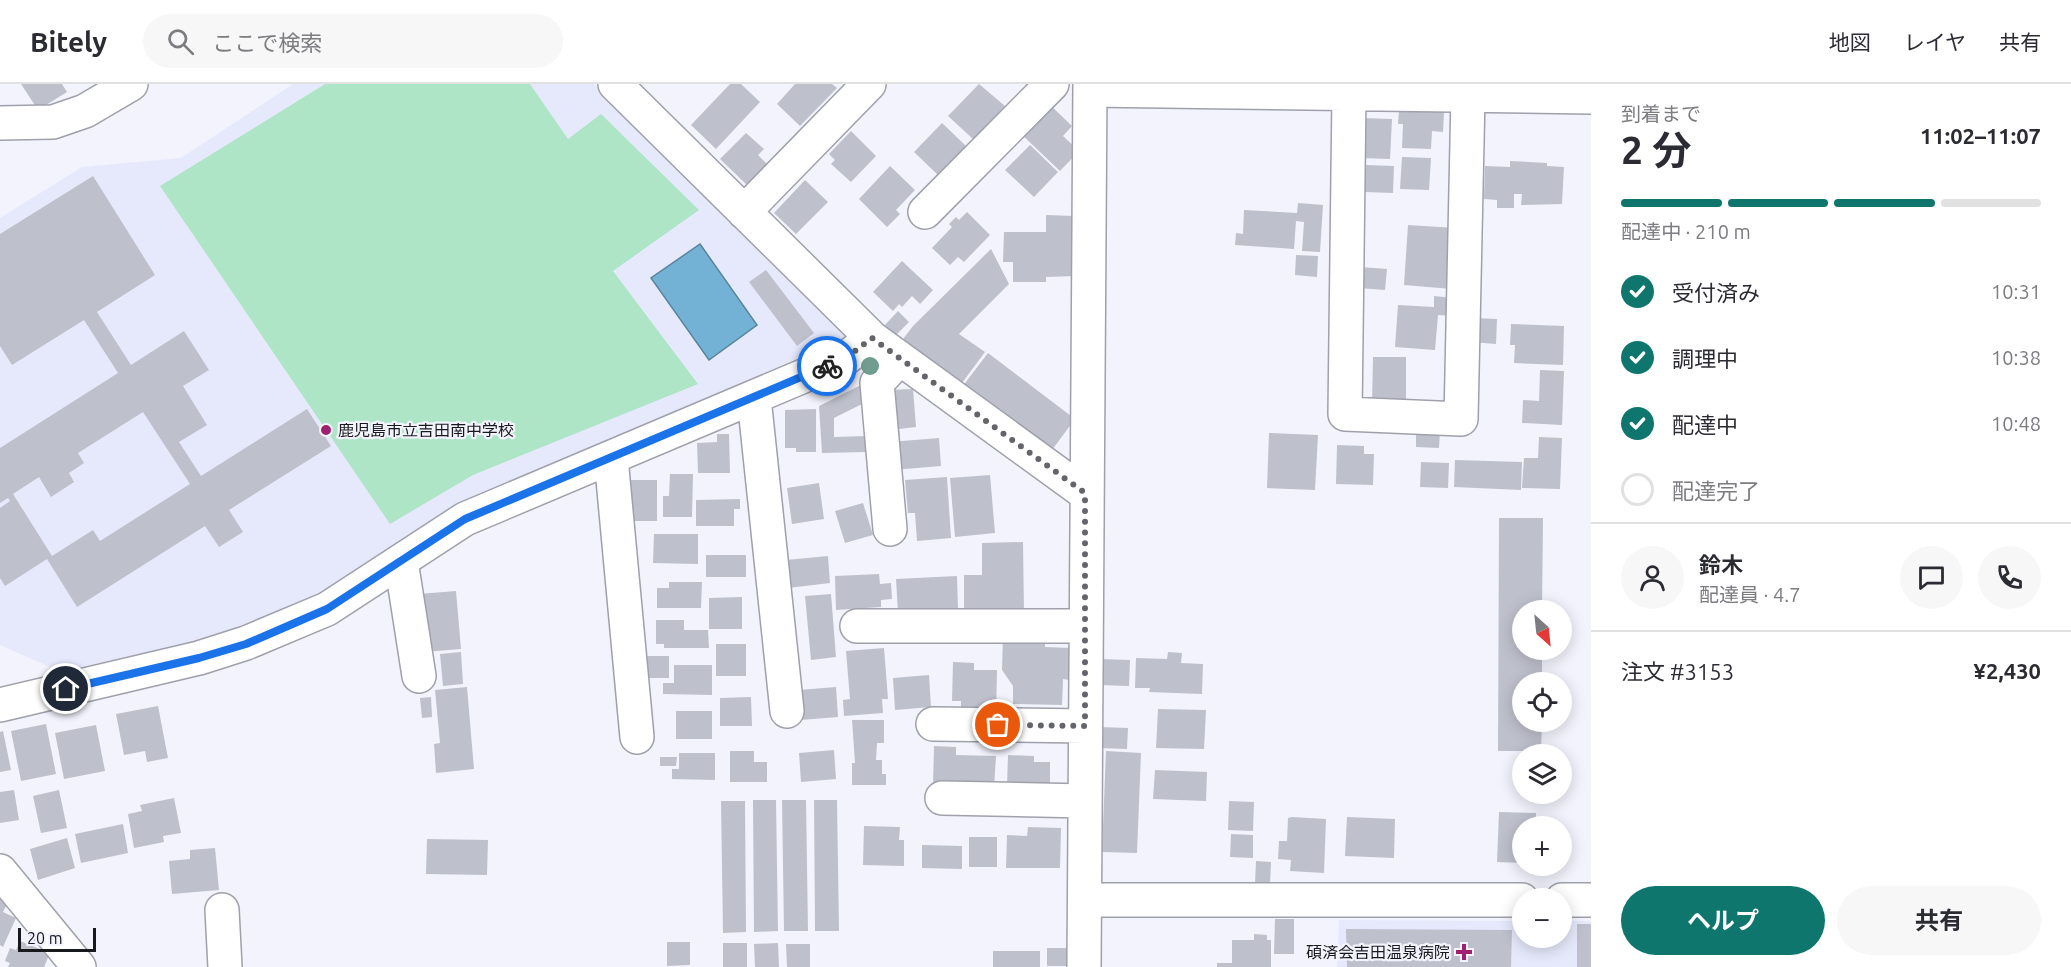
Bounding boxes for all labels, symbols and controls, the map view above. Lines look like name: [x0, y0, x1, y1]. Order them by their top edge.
search box: [143, 14, 563, 68]
icon: search: [164, 25, 197, 58]
text: Bitely: [30, 26, 107, 57]
text: ここで検索: [212, 30, 322, 55]
text: 地図: [1829, 30, 1871, 54]
text: レイヤ: [1904, 30, 1966, 54]
text: 共有: [1999, 30, 2041, 54]
text: 到着まで: [1621, 102, 1701, 125]
text: 11:02–11:07: [1920, 123, 2041, 148]
text: 2 分: [1621, 128, 1691, 171]
text: 配達中 · 210 m: [1621, 220, 1751, 243]
icon: check: [1621, 275, 1654, 308]
text: 受付済み: [1672, 280, 1760, 305]
text: 10:31: [1991, 280, 2041, 303]
courier: [797, 336, 857, 396]
icon: check: [1621, 341, 1654, 374]
text: 調理中: [1672, 346, 1738, 371]
text: 10:38: [1991, 346, 2041, 369]
icon: bike: [811, 350, 844, 383]
icon: check: [1621, 407, 1654, 440]
text: 配達中: [1672, 412, 1738, 437]
text: 10:48: [1991, 412, 2041, 435]
place label: 鹿児島市立吉田南中学校: [338, 421, 514, 439]
marker: 鹿児島市立吉田南中学校: [319, 423, 333, 437]
text: 配達完了: [1672, 478, 1760, 503]
button: person: [1621, 546, 1684, 609]
button: chat: [1900, 546, 1963, 609]
button: phone: [1978, 546, 2041, 609]
text: 鈴木: [1699, 552, 1743, 577]
text: 配達員 · 4.7: [1699, 583, 1801, 606]
north arrow: [1512, 600, 1572, 660]
map controls: [1512, 600, 1572, 948]
text: ¥2,430: [1974, 658, 2041, 683]
text: 注文 #3153: [1621, 659, 1734, 684]
pin: [40, 663, 91, 714]
icon: home: [49, 672, 82, 705]
button: locate: [1512, 672, 1572, 732]
pin: [972, 699, 1023, 750]
icon: bag: [981, 708, 1014, 741]
button: layers: [1512, 744, 1572, 804]
button: +: [1512, 816, 1572, 876]
button: ヘルプ: [1621, 886, 1825, 955]
button: 共有: [1837, 886, 2041, 955]
button: −: [1512, 888, 1572, 948]
scale bar: [18, 925, 96, 952]
text: 20 m: [27, 929, 63, 947]
place label: 碩済会吉田温泉病院: [1306, 943, 1450, 961]
marker: 碩済会吉田温泉病院: [1455, 943, 1473, 961]

